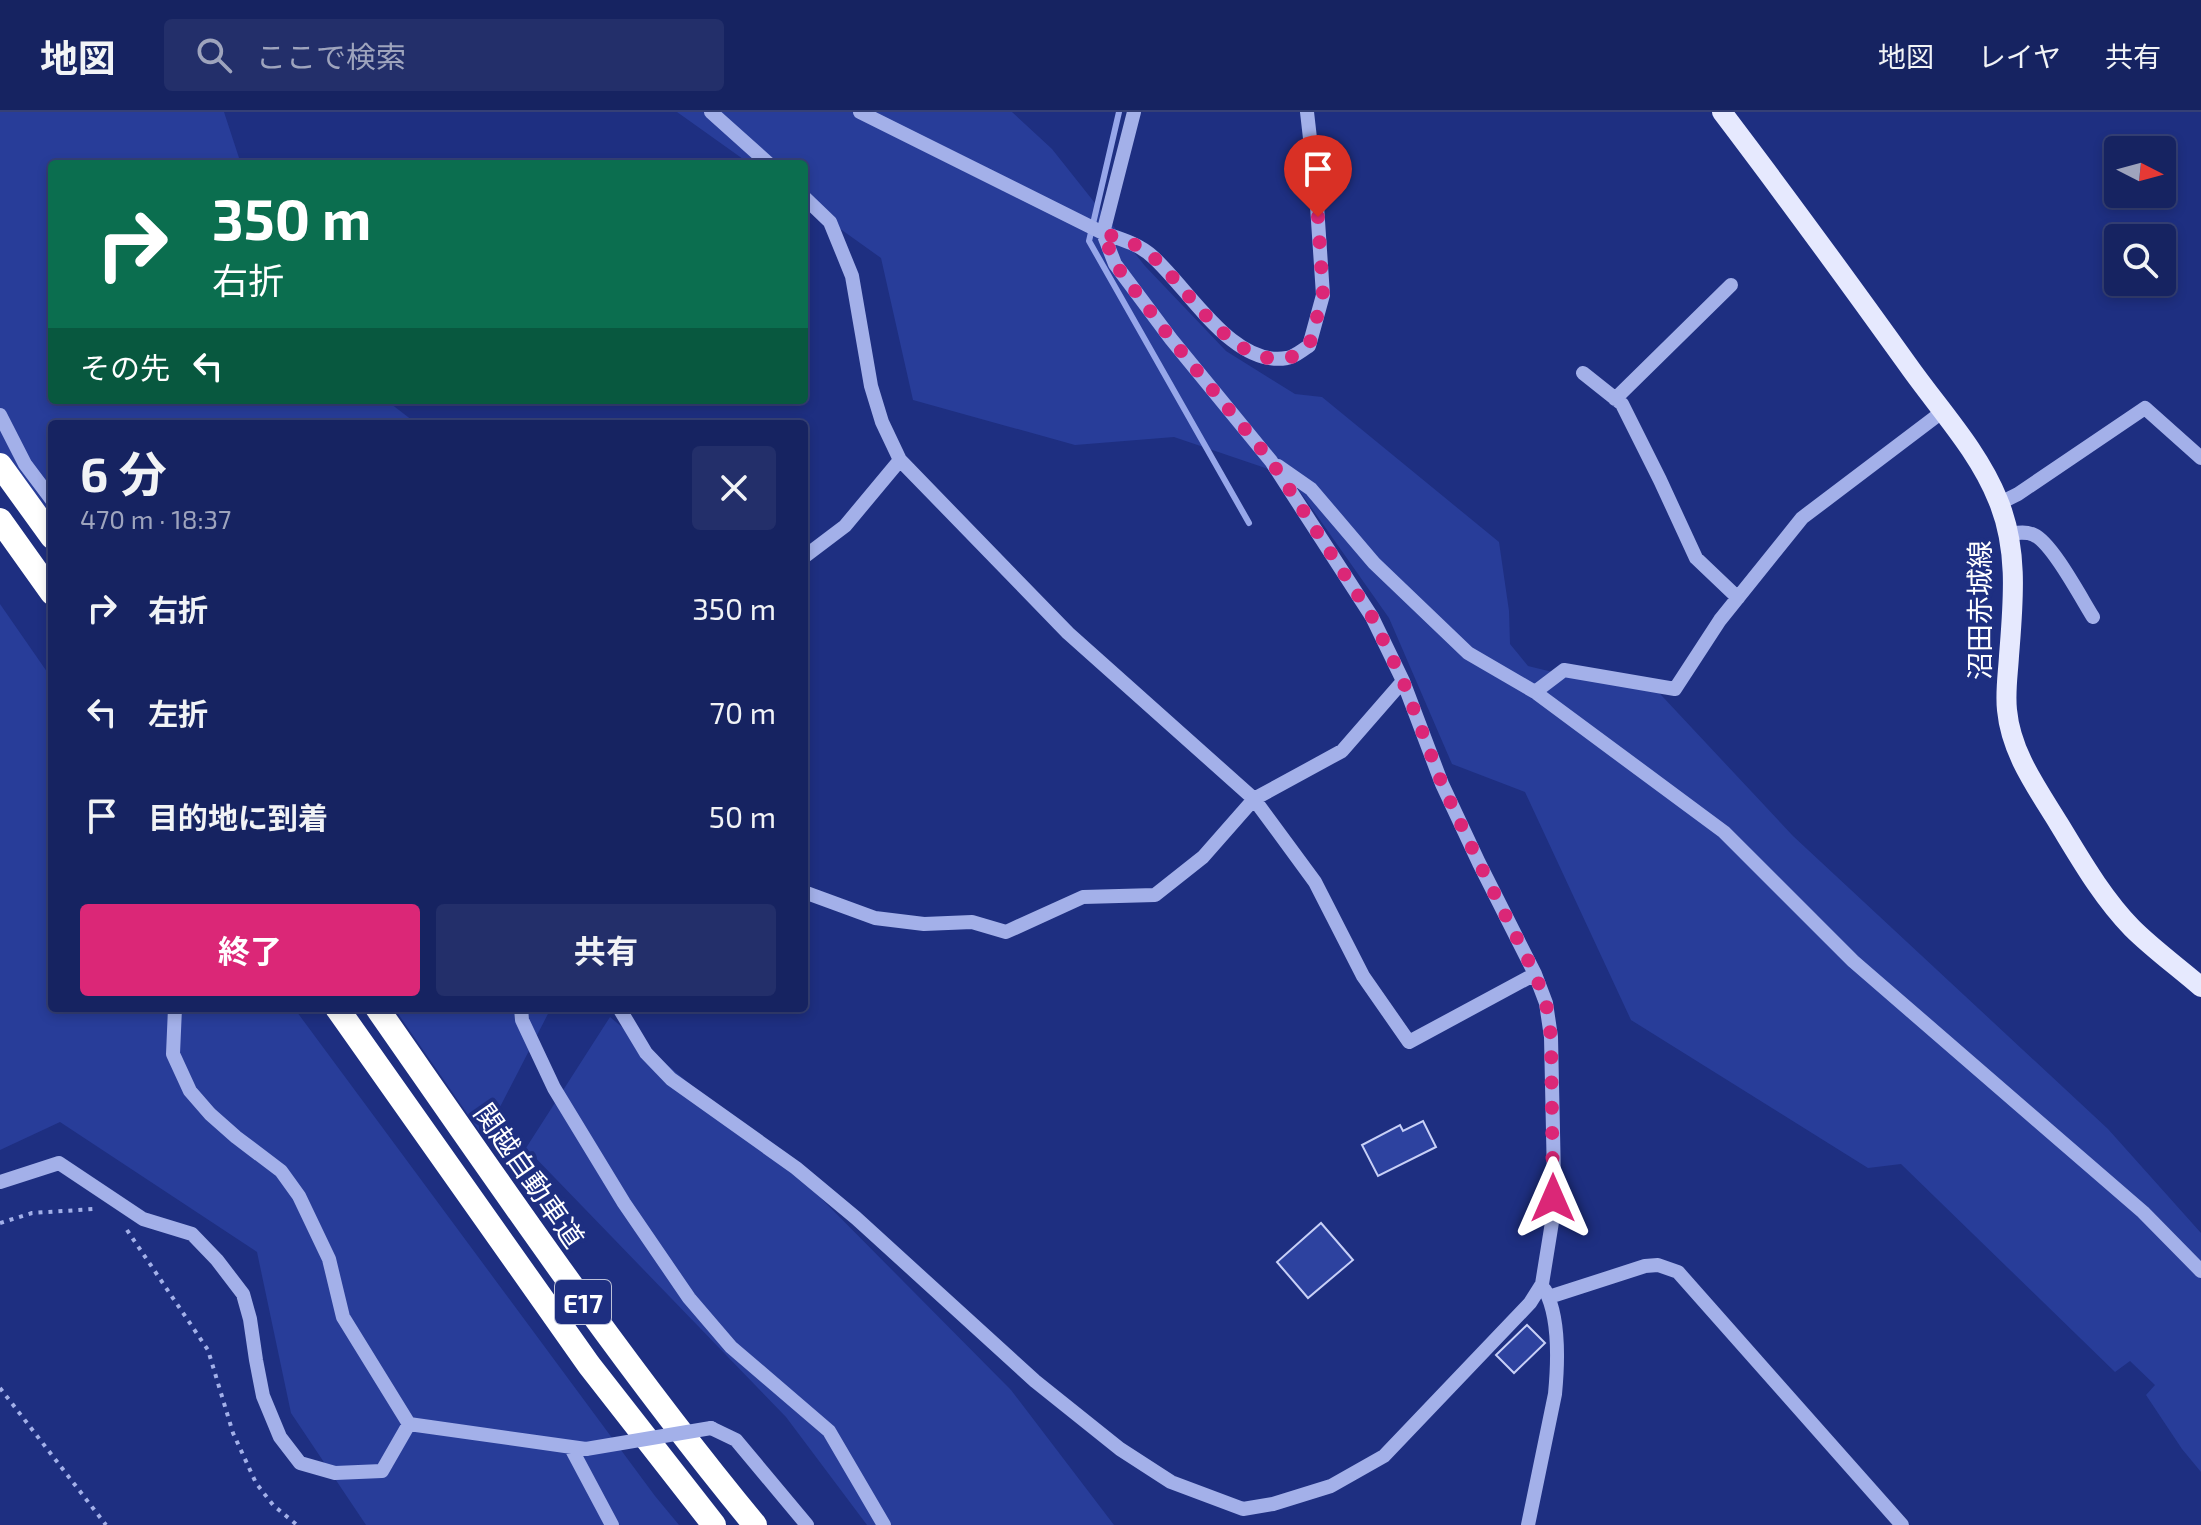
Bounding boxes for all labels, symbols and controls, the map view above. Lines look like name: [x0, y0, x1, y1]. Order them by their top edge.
search box: [164, 19, 724, 91]
icon: search: [192, 33, 236, 77]
text: 地図: [40, 34, 116, 80]
text: ここで検索: [256, 38, 406, 74]
text: 地図: [1878, 39, 1934, 73]
text: レイヤ: [1978, 39, 2061, 73]
text: 共有: [2105, 39, 2161, 73]
pin: [1284, 135, 1352, 217]
north arrow: [2104, 136, 2176, 208]
map controls: [2104, 136, 2176, 296]
icon: arrive: [1296, 147, 1340, 191]
text: 350 m: [212, 184, 371, 251]
icon: right: [80, 192, 184, 296]
button: search: [2104, 224, 2176, 296]
text: 右折: [212, 258, 284, 301]
icon: left: [186, 344, 230, 388]
text: その先: [80, 349, 170, 385]
text: 6 分: [80, 444, 167, 502]
button: close: [692, 446, 776, 530]
text: 470 m · 18:37: [80, 503, 231, 534]
street label: 沼田赤城線: [1962, 540, 1996, 680]
icon: right: [80, 586, 124, 630]
text: 350 m: [692, 590, 776, 626]
text: 右折: [148, 591, 208, 627]
icon: left: [80, 690, 124, 734]
text: 70 m: [710, 694, 776, 730]
text: 左折: [148, 695, 208, 731]
icon: arrive: [80, 794, 124, 838]
text: 50 m: [709, 798, 776, 834]
text: 目的地に到着: [148, 799, 328, 835]
button: 終了: [80, 904, 420, 996]
button: 共有: [436, 904, 776, 996]
street label: 関越自動車道: [468, 1096, 592, 1254]
position arrow: [1511, 1156, 1595, 1240]
road number: E17: [555, 1280, 611, 1324]

